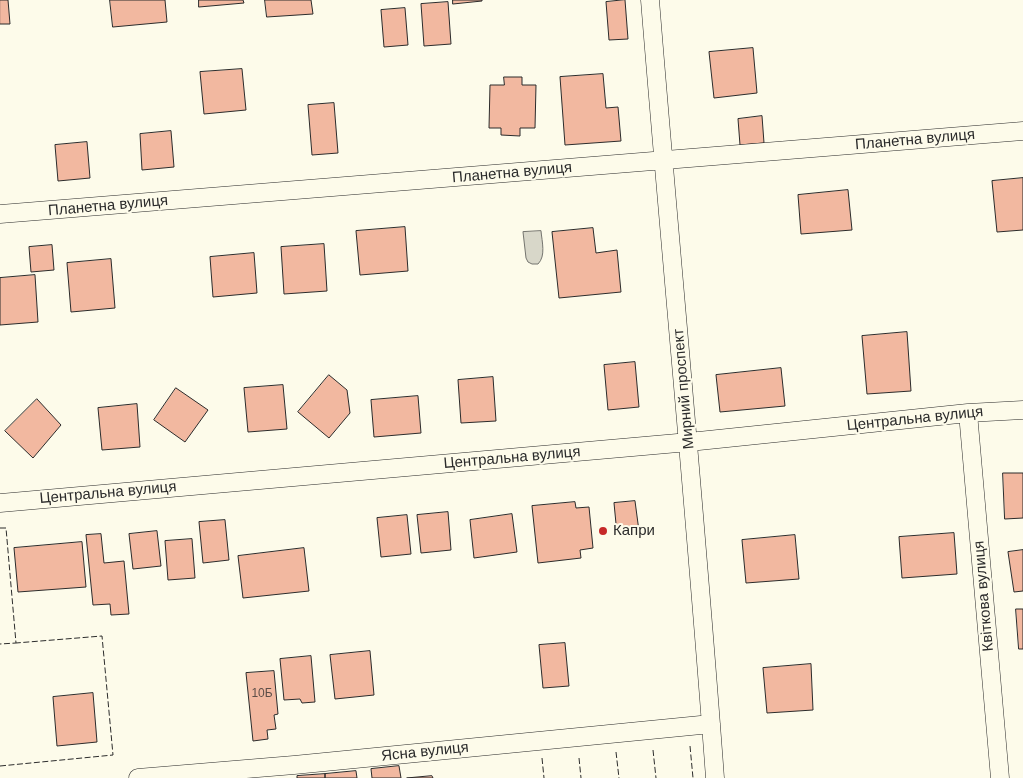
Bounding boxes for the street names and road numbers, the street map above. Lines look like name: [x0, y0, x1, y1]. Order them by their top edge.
street label: Планетна вулиця: [854, 126, 976, 154]
street label: Планетна вулиця: [451, 159, 573, 187]
street label: Планетна вулиця: [47, 192, 169, 220]
street label: Мирний проспект: [670, 328, 698, 450]
street label: Центральна вулиця: [846, 403, 984, 435]
street label: Центральна вулиця: [443, 443, 581, 473]
street label: Центральна вулиця: [39, 478, 177, 508]
street label: Квіткова вулиця: [970, 540, 998, 652]
street label: Ясна вулиця: [380, 738, 470, 766]

